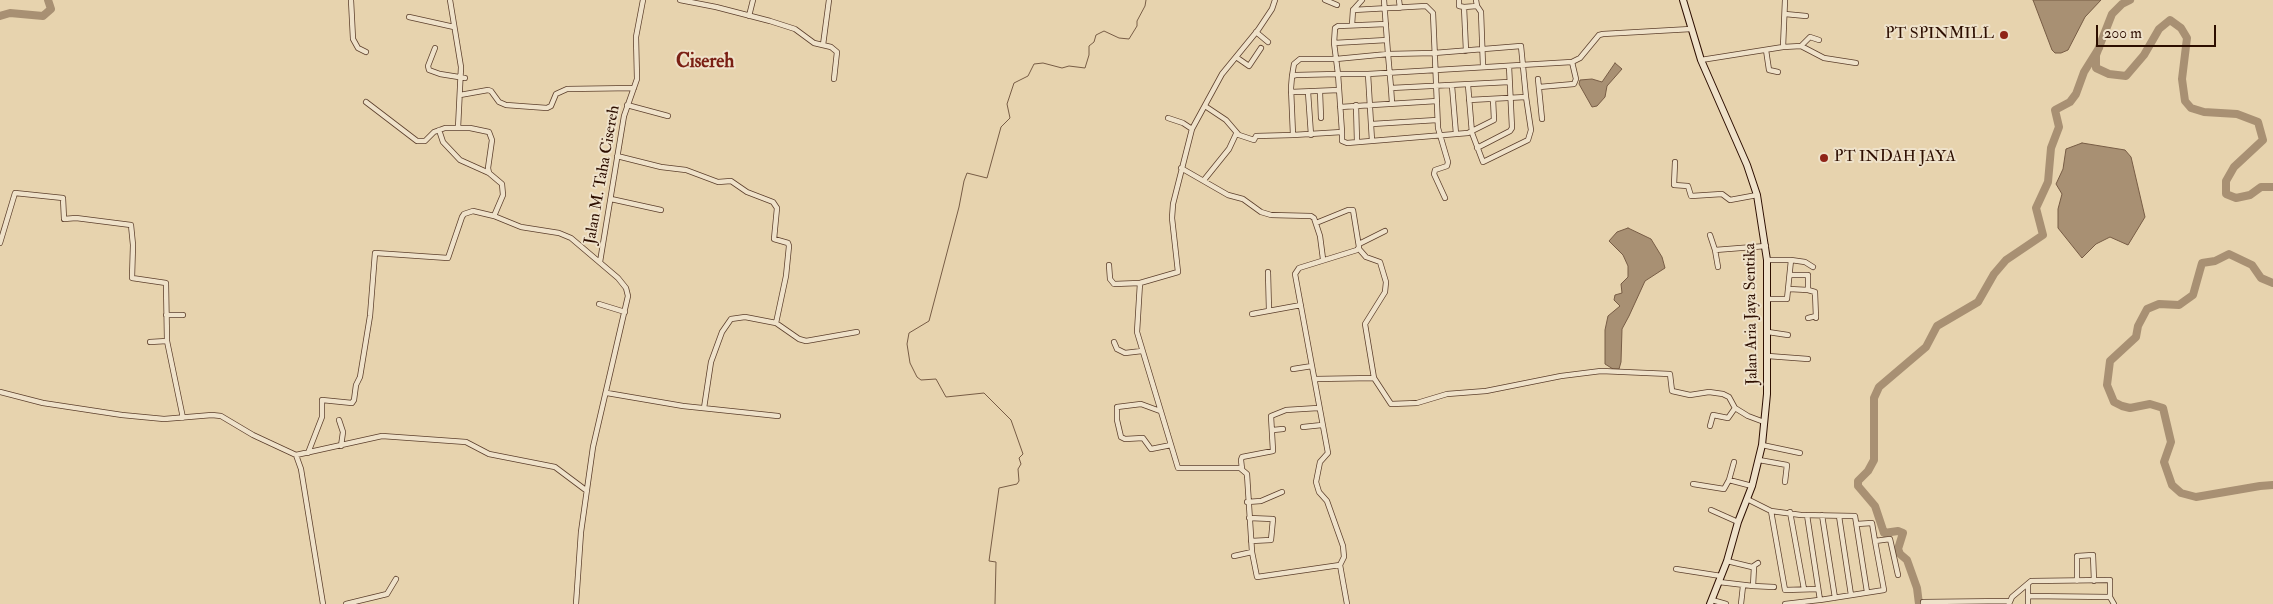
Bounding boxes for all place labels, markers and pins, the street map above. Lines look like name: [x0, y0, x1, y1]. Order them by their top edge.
place label: PT SPINMILL: [1885, 25, 1994, 45]
marker: PT SPINMILL: [1998, 29, 2010, 41]
place label: PT INDAH JAYA: [1834, 148, 1956, 168]
marker: PT INDAH JAYA: [1818, 152, 1830, 164]

